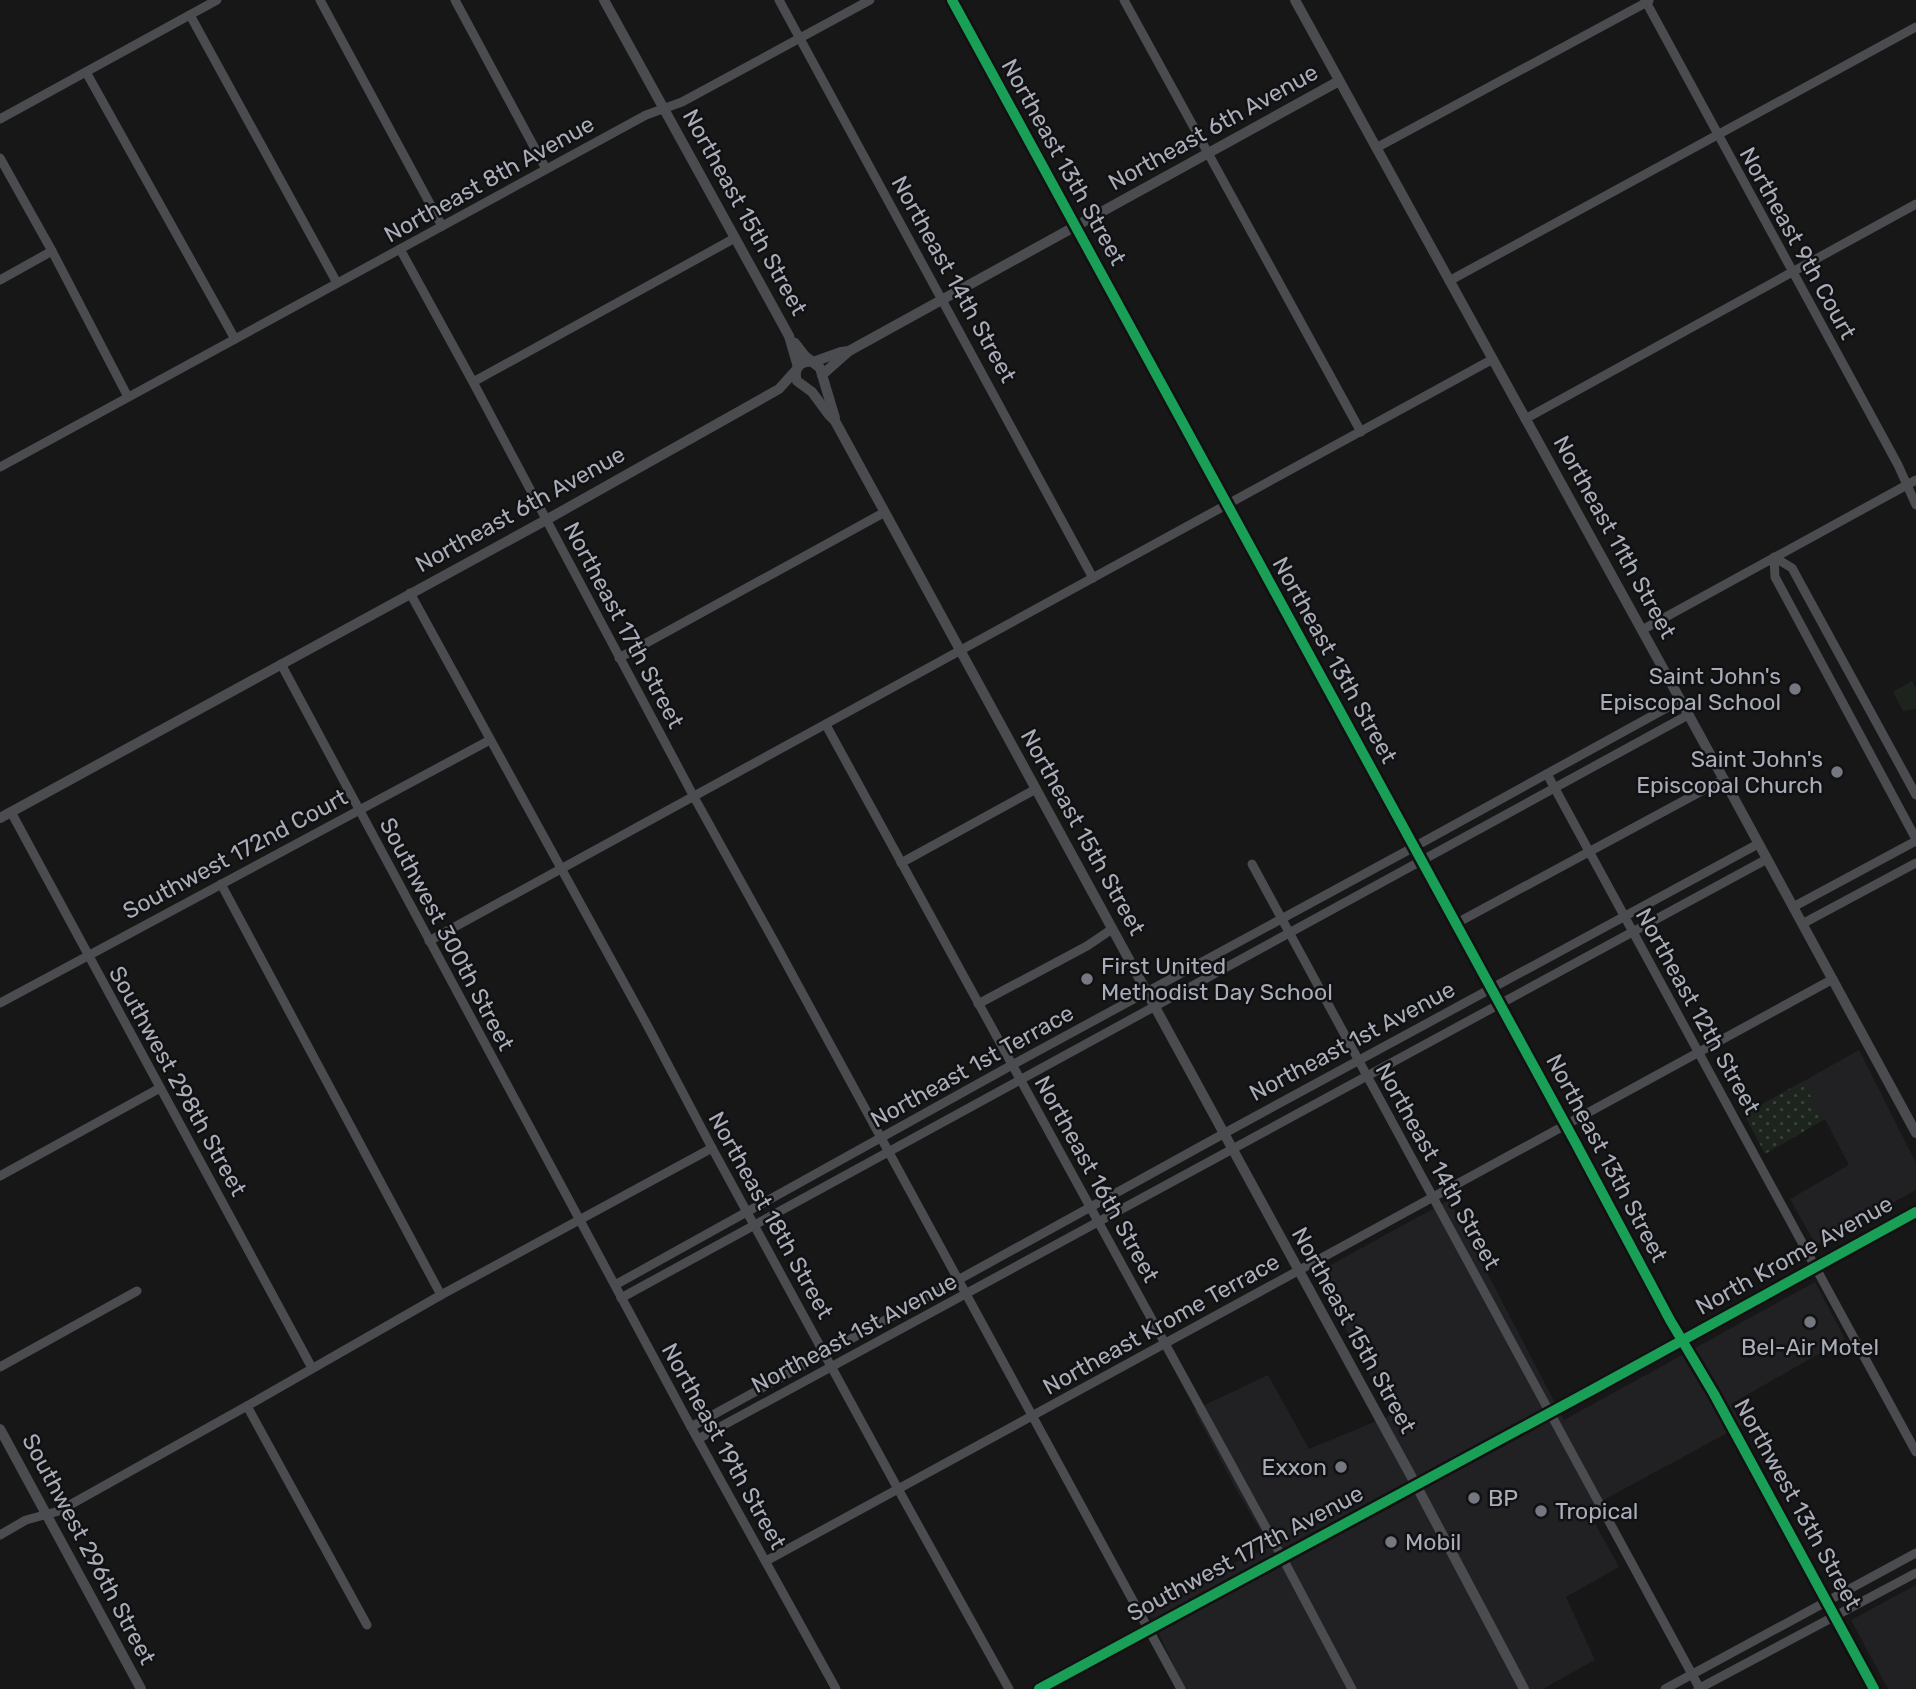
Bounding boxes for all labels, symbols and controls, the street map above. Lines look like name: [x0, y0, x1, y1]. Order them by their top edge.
street label: Northeast 13th Street: [996, 54, 1132, 270]
street label: Northeast 6th Avenue: [1103, 58, 1323, 196]
street label: Northeast 15th Street: [677, 104, 813, 320]
street label: Northeast 8th Avenue: [379, 110, 599, 248]
street label: Northeast 9th Court: [1734, 142, 1862, 344]
street label: Northeast 14th Street: [885, 171, 1023, 387]
street label: Northeast 11th Street: [1548, 431, 1682, 643]
street label: Northeast 6th Avenue: [410, 440, 630, 578]
street label: Northeast 17th Street: [558, 517, 690, 733]
street label: Northeast 13th Street: [1267, 552, 1403, 768]
place label: Saint John's Episcopal School: [1600, 662, 1781, 716]
marker: Saint John's Episcopal School: [1787, 681, 1803, 697]
street label: Northeast 15th Street: [1015, 724, 1151, 940]
place label: Saint John's Episcopal Church: [1636, 745, 1823, 799]
marker: Saint John's Episcopal Church: [1829, 764, 1845, 780]
street label: Southwest 172nd Court: [118, 783, 352, 925]
street label: Southwest 300th Street: [374, 813, 520, 1055]
street label: Northeast 12th Street: [1630, 903, 1766, 1119]
place label: First United Methodist Day School: [1101, 952, 1333, 1006]
street label: Southwest 298th Street: [103, 961, 253, 1201]
marker: First United Methodist Day School: [1079, 971, 1095, 987]
street label: Northeast 1st Avenue: [1244, 975, 1460, 1107]
street label: Northeast 1st Terrace: [865, 998, 1079, 1134]
street label: Northeast 13th Street: [1540, 1049, 1674, 1267]
street label: Northeast 14th Street: [1369, 1058, 1507, 1274]
street label: Northeast 16th Street: [1029, 1071, 1165, 1287]
street label: Northeast 18th Street: [702, 1107, 840, 1323]
street label: North Krome Avenue: [1691, 1189, 1897, 1321]
street label: Northeast 15th Street: [1286, 1222, 1422, 1438]
street label: Northeast Krome Terrace: [1038, 1247, 1284, 1401]
street label: Northeast 1st Avenue: [746, 1267, 962, 1399]
marker: Bel-Air Motel: [1802, 1314, 1818, 1330]
place label: Bel-Air Motel: [1741, 1333, 1879, 1361]
street label: Northeast 19th Street: [656, 1338, 792, 1554]
street label: Northwest 13th Street: [1728, 1394, 1868, 1614]
street label: Southwest 296th Street: [16, 1429, 162, 1669]
place label: Exxon: [1261, 1453, 1327, 1481]
marker: Exxon: [1333, 1459, 1349, 1475]
street label: Southwest 177th Avenue: [1122, 1479, 1368, 1627]
place label: BP: [1488, 1484, 1518, 1512]
marker: BP: [1466, 1490, 1482, 1506]
place label: Tropical: [1555, 1497, 1638, 1525]
marker: Tropical: [1533, 1503, 1549, 1519]
place label: Mobil: [1405, 1528, 1461, 1556]
marker: Mobil: [1383, 1534, 1399, 1550]

